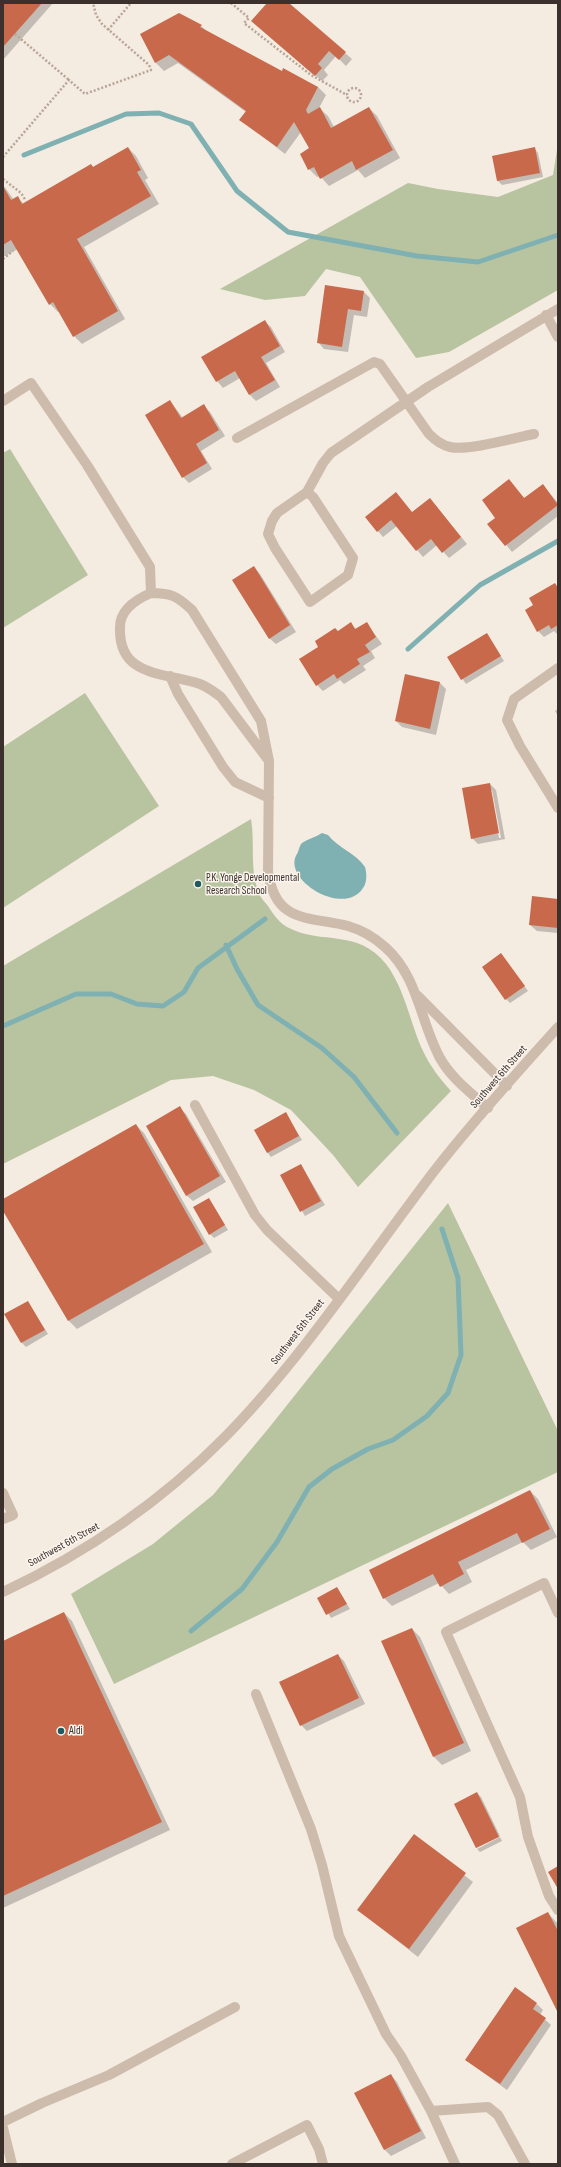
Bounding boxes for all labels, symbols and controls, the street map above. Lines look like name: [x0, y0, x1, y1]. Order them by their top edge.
place label: P.K. Yonge Developmental Research School: [206, 871, 299, 897]
marker: P.K. Yonge Developmental Research School: [193, 879, 203, 889]
street label: Southwest 6th Street: [468, 1043, 530, 1111]
street label: Southwest 6th Street: [268, 1297, 328, 1367]
street label: Southwest 6th Street: [26, 1520, 102, 1570]
place label: Aldi: [69, 1724, 83, 1738]
marker: Aldi: [56, 1726, 66, 1736]

